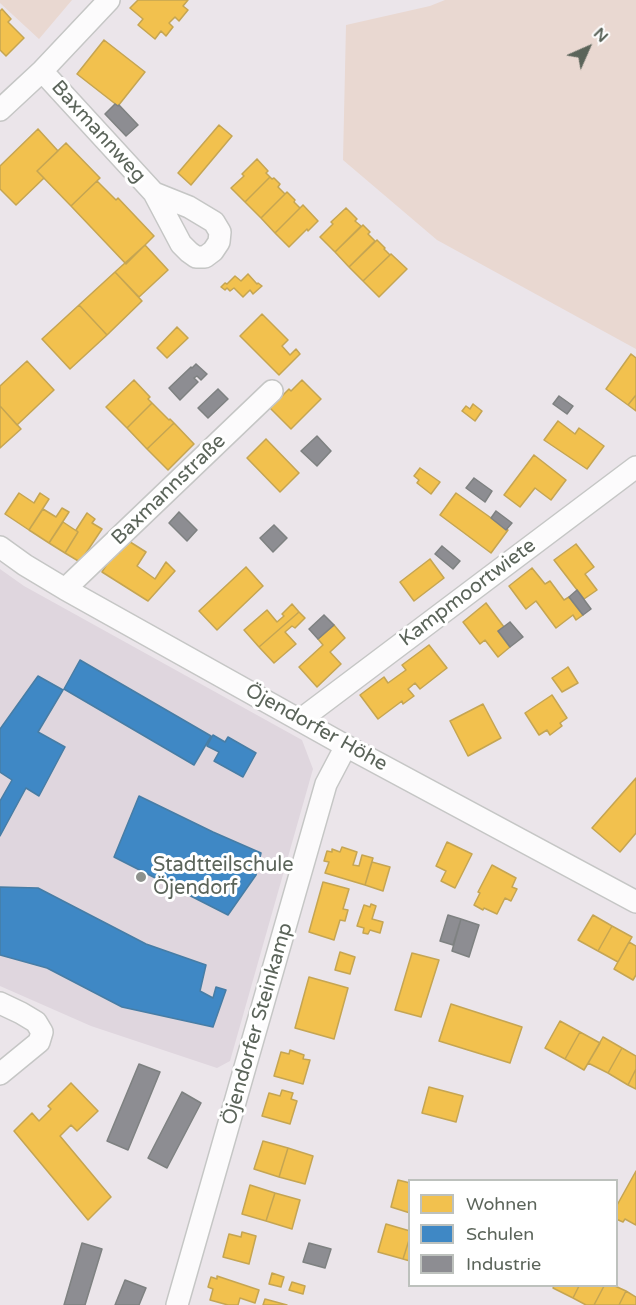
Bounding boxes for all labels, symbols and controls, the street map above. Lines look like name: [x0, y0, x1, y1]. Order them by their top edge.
north arrow: [558, 18, 618, 78]
text: N: [589, 24, 612, 47]
street label: Baxmannweg: [46, 76, 150, 188]
street label: Baxmannstraße: [107, 429, 231, 551]
street label: Kampmoortwiete: [395, 534, 541, 652]
street label: Öjendorfer Höhe: [241, 679, 391, 777]
place label: Stadtteilschule Öjendorf: [153, 854, 294, 901]
marker: Stadtteilschule Öjendorf: [134, 870, 148, 884]
street label: Öjendorfer Steinkamp: [218, 920, 298, 1128]
legend: [408, 1179, 618, 1287]
text: Wohnen: [466, 1193, 537, 1215]
text: Schulen: [466, 1223, 534, 1245]
text: Industrie: [466, 1253, 541, 1275]

